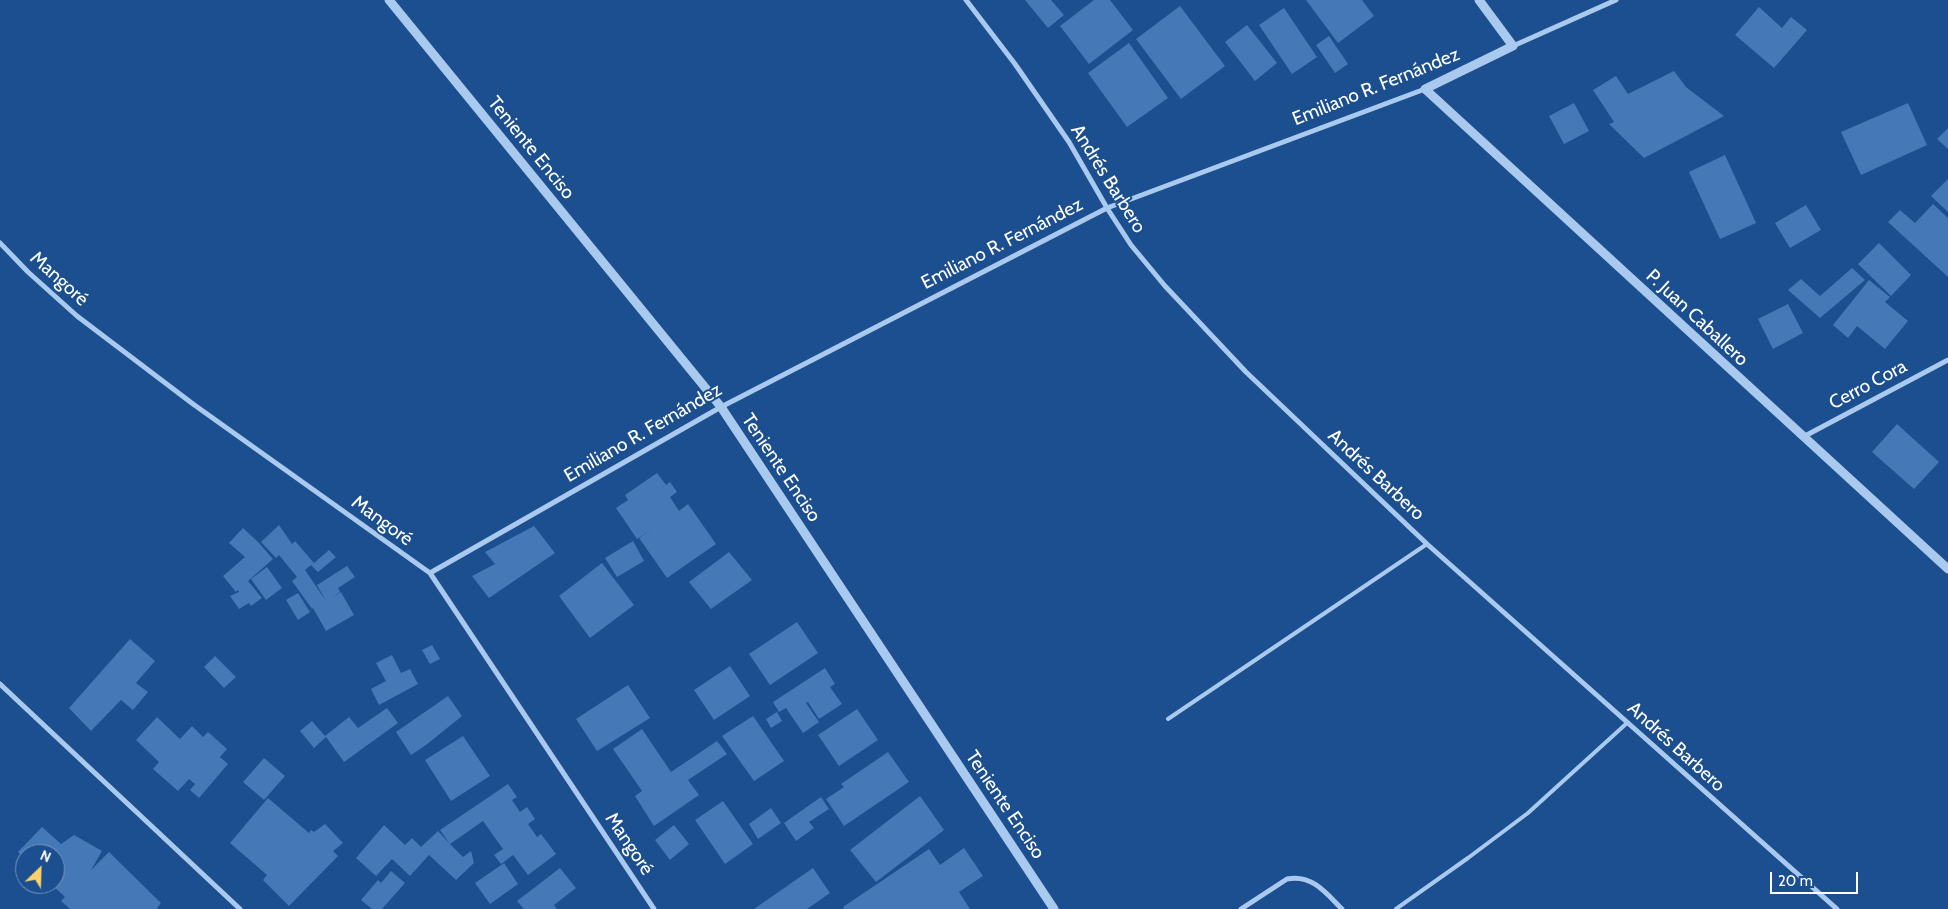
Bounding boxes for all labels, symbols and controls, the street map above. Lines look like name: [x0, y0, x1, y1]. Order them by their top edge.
street label: Emiliano R. Fernández: [1289, 43, 1463, 131]
street label: Teniente Enciso: [483, 92, 579, 204]
street label: Andrés Barbero: [1066, 121, 1150, 237]
street label: Emiliano R. Fernández: [917, 193, 1087, 295]
street label: Mangoré: [25, 247, 93, 311]
street label: P. Juan Caballero: [1641, 265, 1753, 371]
street label: Cerro Cora: [1825, 355, 1911, 415]
street label: Emiliano R. Fernández: [560, 379, 726, 487]
street label: Teniente Enciso: [736, 410, 826, 526]
street label: Andrés Barbero: [1323, 425, 1429, 525]
street label: Mangoré: [347, 491, 417, 551]
street label: Andrés Barbero: [1623, 697, 1729, 797]
street label: Teniente Enciso: [960, 747, 1050, 863]
street label: Mangoré: [600, 808, 658, 880]
north arrow: [15, 844, 65, 894]
text: N: [38, 846, 54, 866]
scale bar: [1773, 862, 1860, 894]
text: 20 m: [1778, 872, 1813, 890]

